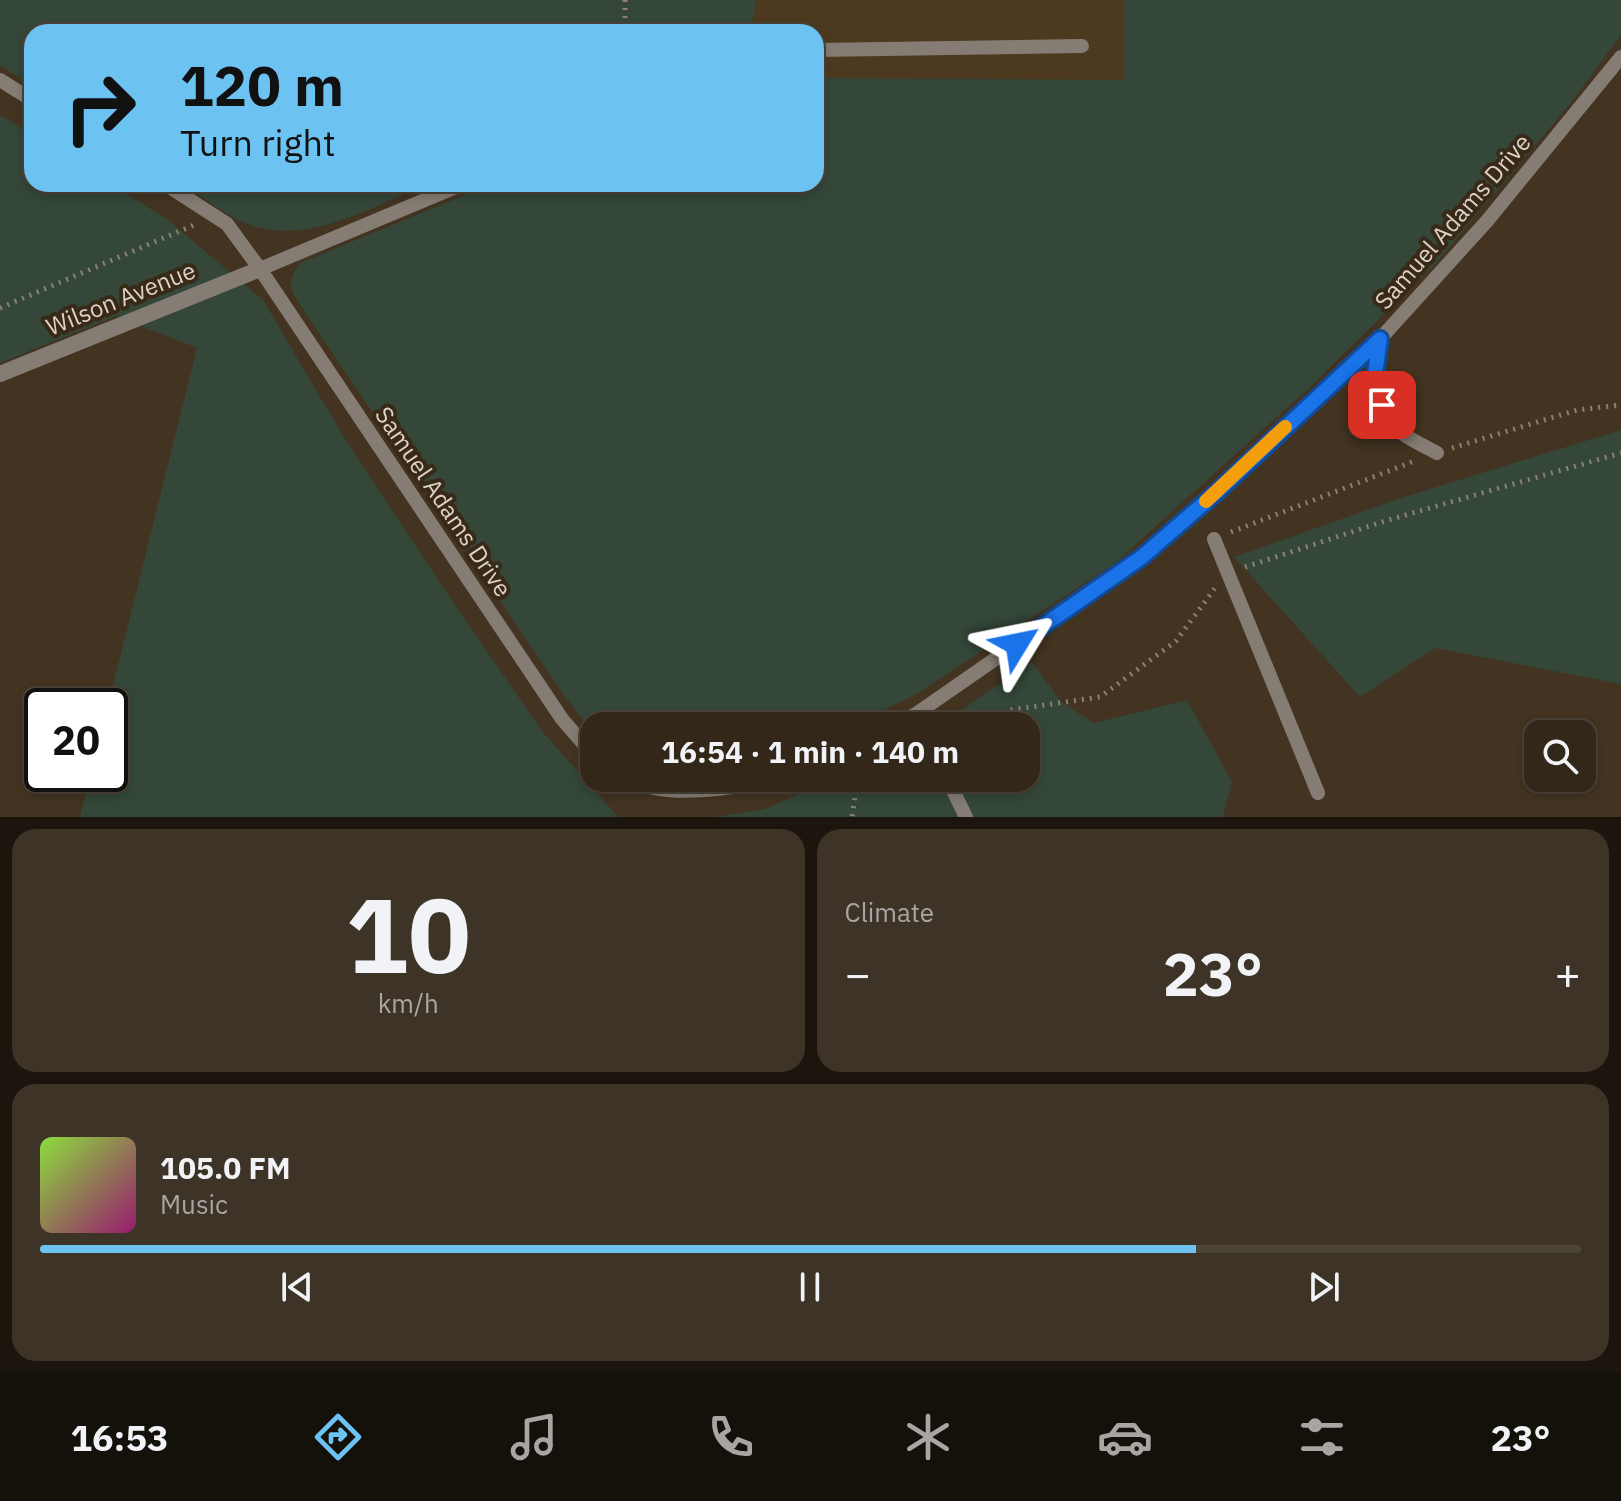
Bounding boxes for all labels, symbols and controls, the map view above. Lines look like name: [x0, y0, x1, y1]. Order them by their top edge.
text: 120 m: [180, 49, 344, 121]
icon: right: [48, 56, 152, 160]
text: Turn right: [180, 119, 336, 166]
street label: Samuel Adams Drive: [1367, 127, 1537, 316]
street label: Wilson Avenue: [41, 254, 200, 343]
pin: [1348, 371, 1416, 439]
icon: arrive: [1360, 383, 1404, 427]
street label: Samuel Adams Drive: [368, 400, 519, 603]
position arrow: [975, 602, 1059, 686]
speed limit sign: 20: [24, 688, 128, 792]
map controls: [1524, 720, 1596, 792]
button: search: [1524, 720, 1596, 792]
text: 16:54 · 1 min · 140 m: [661, 732, 959, 771]
text: 10: [346, 866, 471, 1002]
text: Climate: [845, 895, 934, 929]
text: 23°: [1163, 934, 1263, 1013]
text: −: [845, 945, 871, 1002]
text: +: [1555, 945, 1581, 1002]
text: km/h: [378, 986, 439, 1020]
text: 105.0 FM: [160, 1148, 291, 1187]
text: Music: [160, 1187, 228, 1221]
icon: previous: [275, 1265, 319, 1309]
icon: pause: [788, 1265, 832, 1309]
icon: next: [1302, 1265, 1346, 1309]
icon: directions: [310, 1409, 366, 1465]
icon: music: [506, 1409, 562, 1465]
icon: phone: [703, 1409, 759, 1465]
icon: climate: [900, 1409, 956, 1465]
icon: car: [1097, 1409, 1153, 1465]
icon: filters: [1294, 1409, 1350, 1465]
text: 16:53: [70, 1414, 169, 1461]
text: 23°: [1490, 1414, 1551, 1461]

